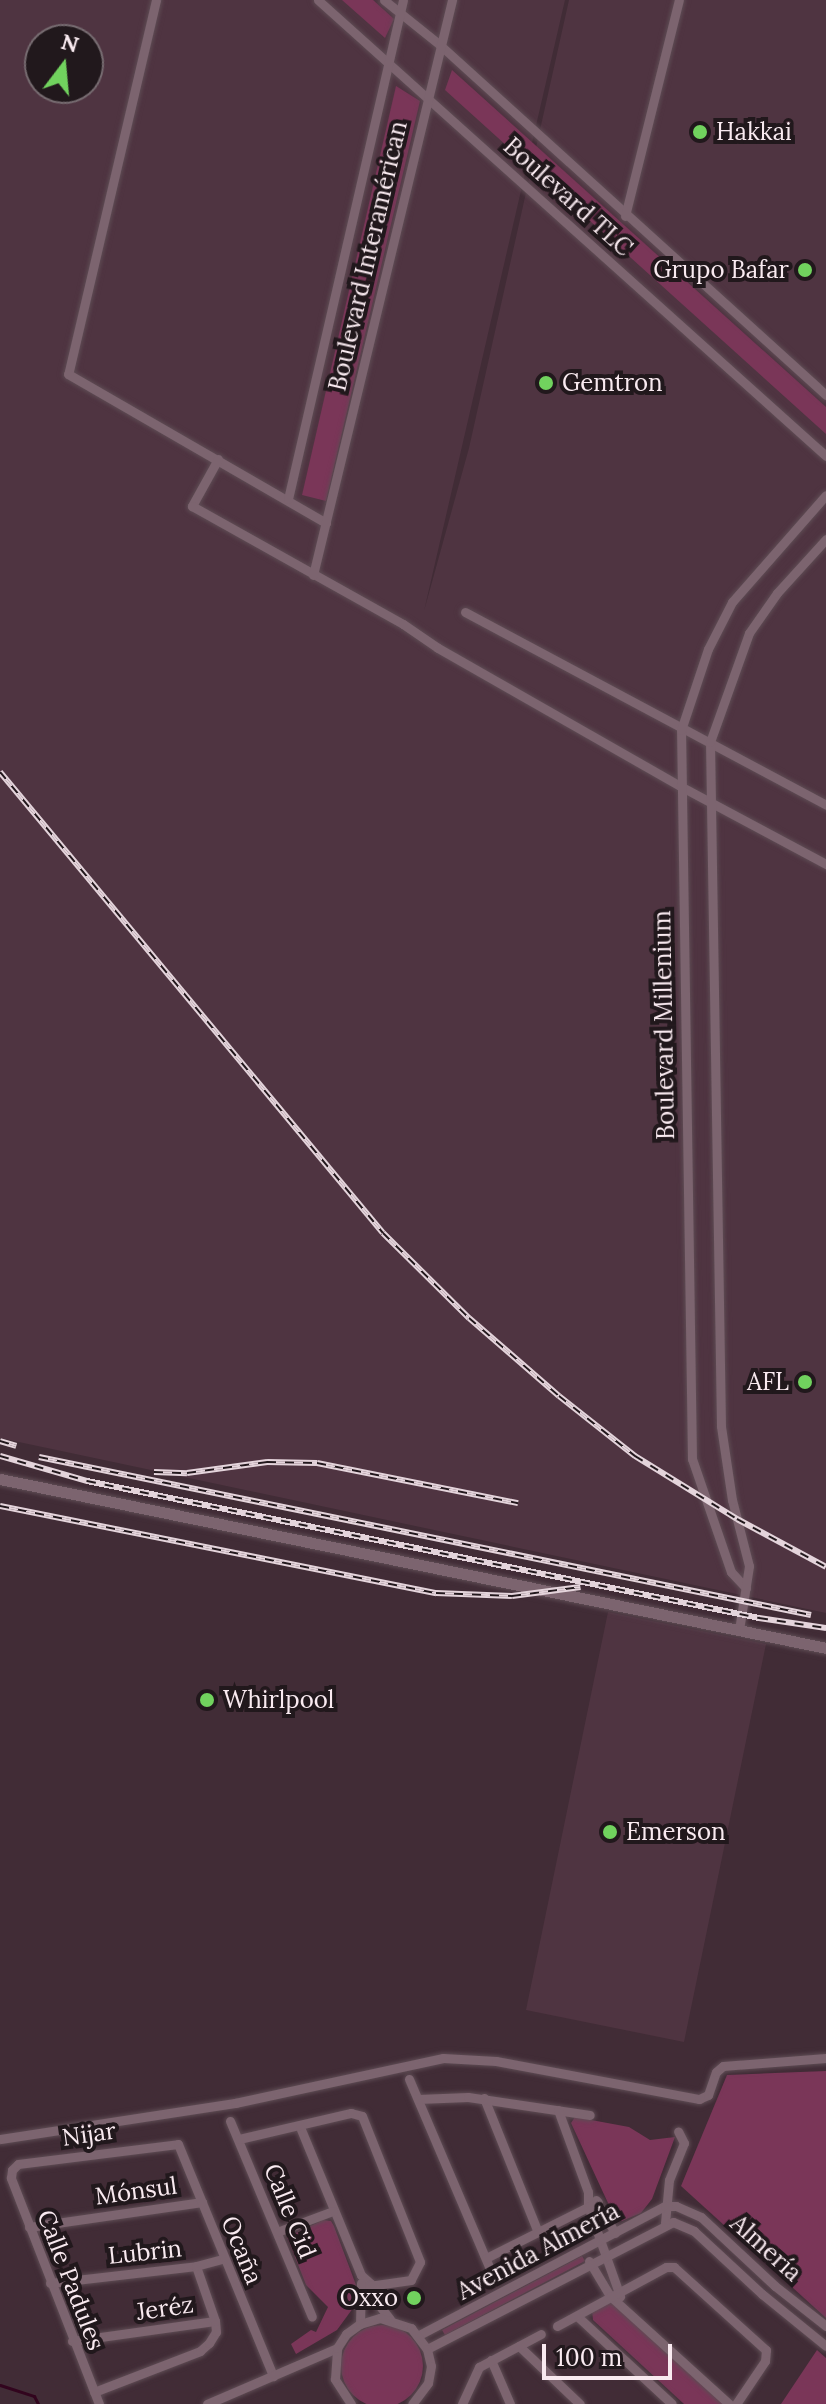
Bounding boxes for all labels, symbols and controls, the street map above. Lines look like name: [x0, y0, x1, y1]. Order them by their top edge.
north arrow: [24, 24, 104, 104]
text: N: [58, 27, 82, 59]
street label: Boulevard Interamérican: [323, 118, 413, 394]
place label: Hakkai: [716, 118, 792, 146]
marker: Hakkai: [691, 123, 709, 141]
street label: Boulevard TLC: [498, 132, 638, 262]
place label: Grupo Bafar: [653, 256, 789, 284]
marker: Grupo Bafar: [796, 261, 814, 279]
place label: Gemtron: [562, 369, 663, 397]
marker: Gemtron: [537, 374, 555, 392]
street label: Boulevard Millenium: [648, 910, 680, 1140]
place label: AFL: [747, 1368, 789, 1396]
marker: AFL: [796, 1373, 814, 1391]
place label: Whirlpool: [223, 1686, 334, 1714]
marker: Whirlpool: [198, 1691, 216, 1709]
place label: Emerson: [626, 1818, 726, 1846]
marker: Emerson: [601, 1823, 619, 1841]
street label: Nijar: [60, 2116, 118, 2152]
street label: Calle Cid: [258, 2160, 322, 2262]
street label: Mónsul: [93, 2171, 179, 2211]
street label: Avenida Almería: [452, 2196, 624, 2306]
street label: Calle Padules: [31, 2206, 111, 2354]
street label: Almería: [725, 2209, 807, 2287]
street label: Ocaña: [215, 2212, 269, 2288]
street label: Lubrin: [107, 2234, 183, 2270]
place label: Oxxo: [340, 2284, 398, 2312]
marker: Oxxo: [405, 2289, 423, 2307]
street label: Jeréz: [135, 2290, 195, 2326]
scale bar: [546, 2328, 676, 2378]
text: 100 m: [556, 2342, 622, 2373]

